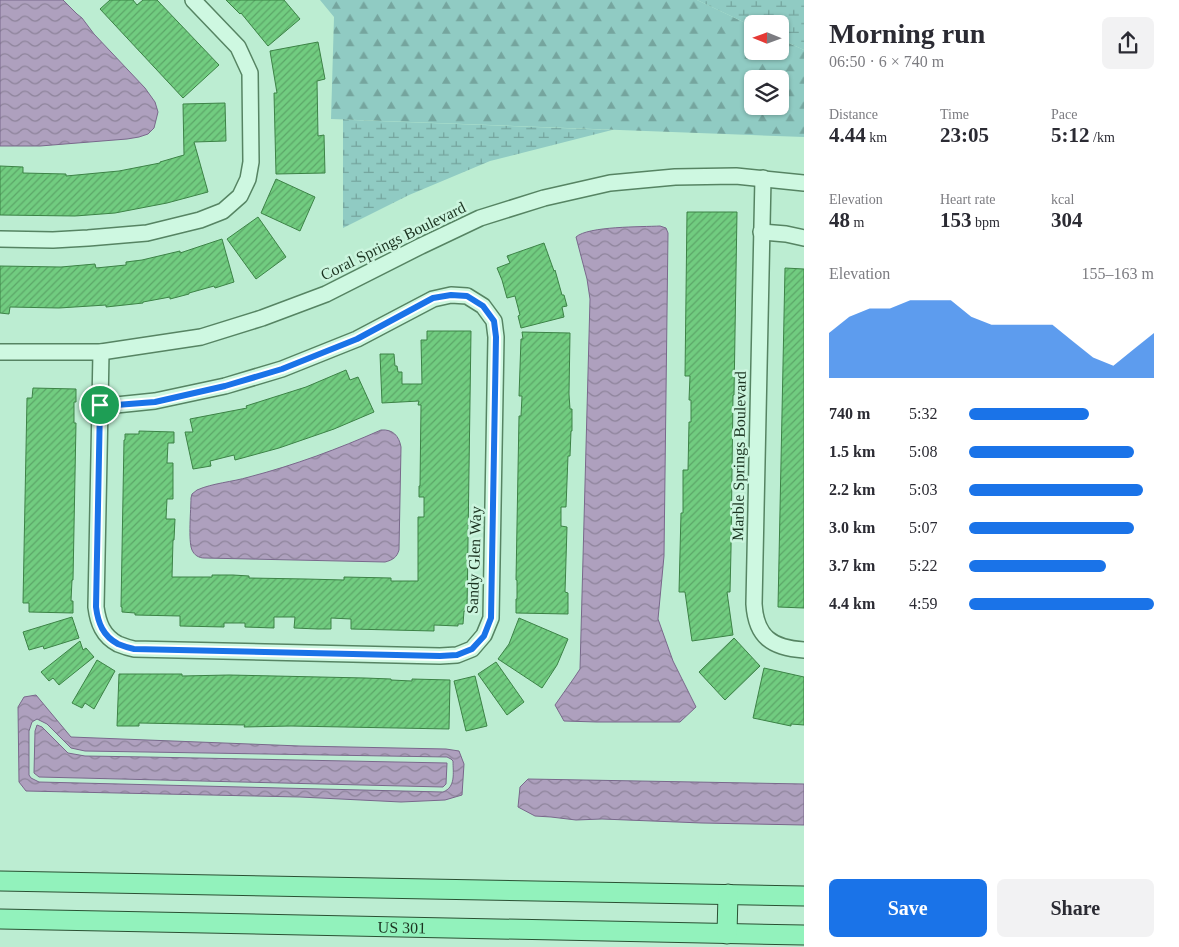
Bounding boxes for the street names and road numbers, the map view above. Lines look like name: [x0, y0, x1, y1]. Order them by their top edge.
street label: Coral Springs Boulevard: [318, 198, 469, 284]
street label: Marble Springs Boulevard: [729, 371, 750, 541]
street label: Sandy Glen Way: [464, 506, 485, 614]
street label: US 301: [378, 918, 426, 936]

